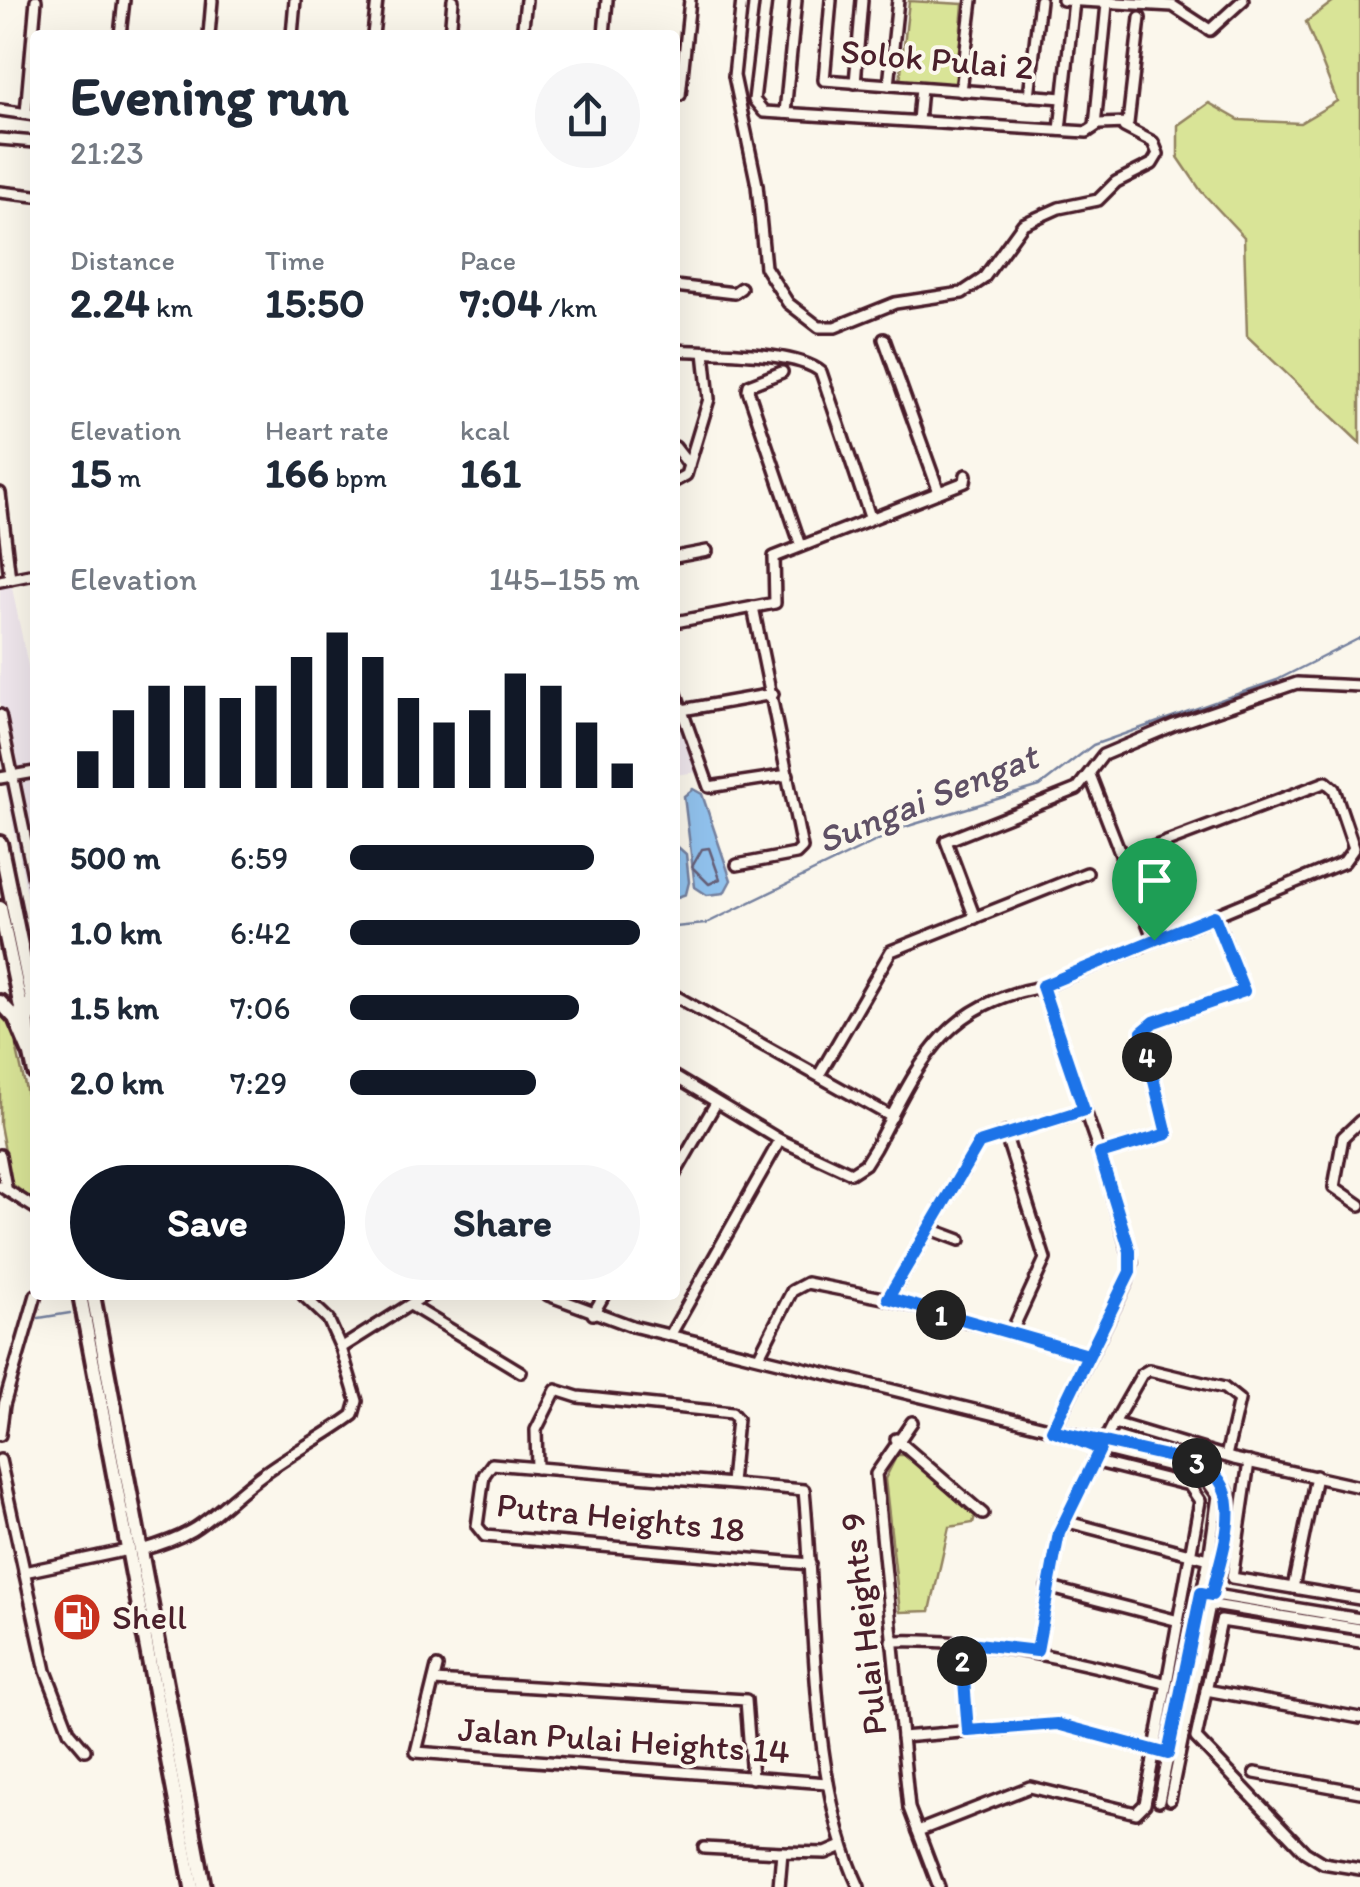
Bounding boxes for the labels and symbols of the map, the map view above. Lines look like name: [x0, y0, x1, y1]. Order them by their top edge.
street label: Solok Pulai 2: [839, 30, 1035, 88]
water label: Sungai Sengat: [810, 732, 1047, 863]
pin: [1112, 838, 1197, 941]
pin: 4: [1122, 1032, 1172, 1082]
pin: 1: [916, 1290, 966, 1340]
pin: 3: [1172, 1438, 1222, 1488]
street label: Putra Heights 18: [495, 1483, 747, 1551]
street label: Pulai Heights 9: [830, 1510, 896, 1738]
fuel station icon: Shell: [51, 1591, 103, 1643]
place label: Shell: [112, 1596, 187, 1638]
pin: 2: [937, 1636, 987, 1686]
street label: Jalan Pulai Heights 14: [457, 1707, 791, 1773]

